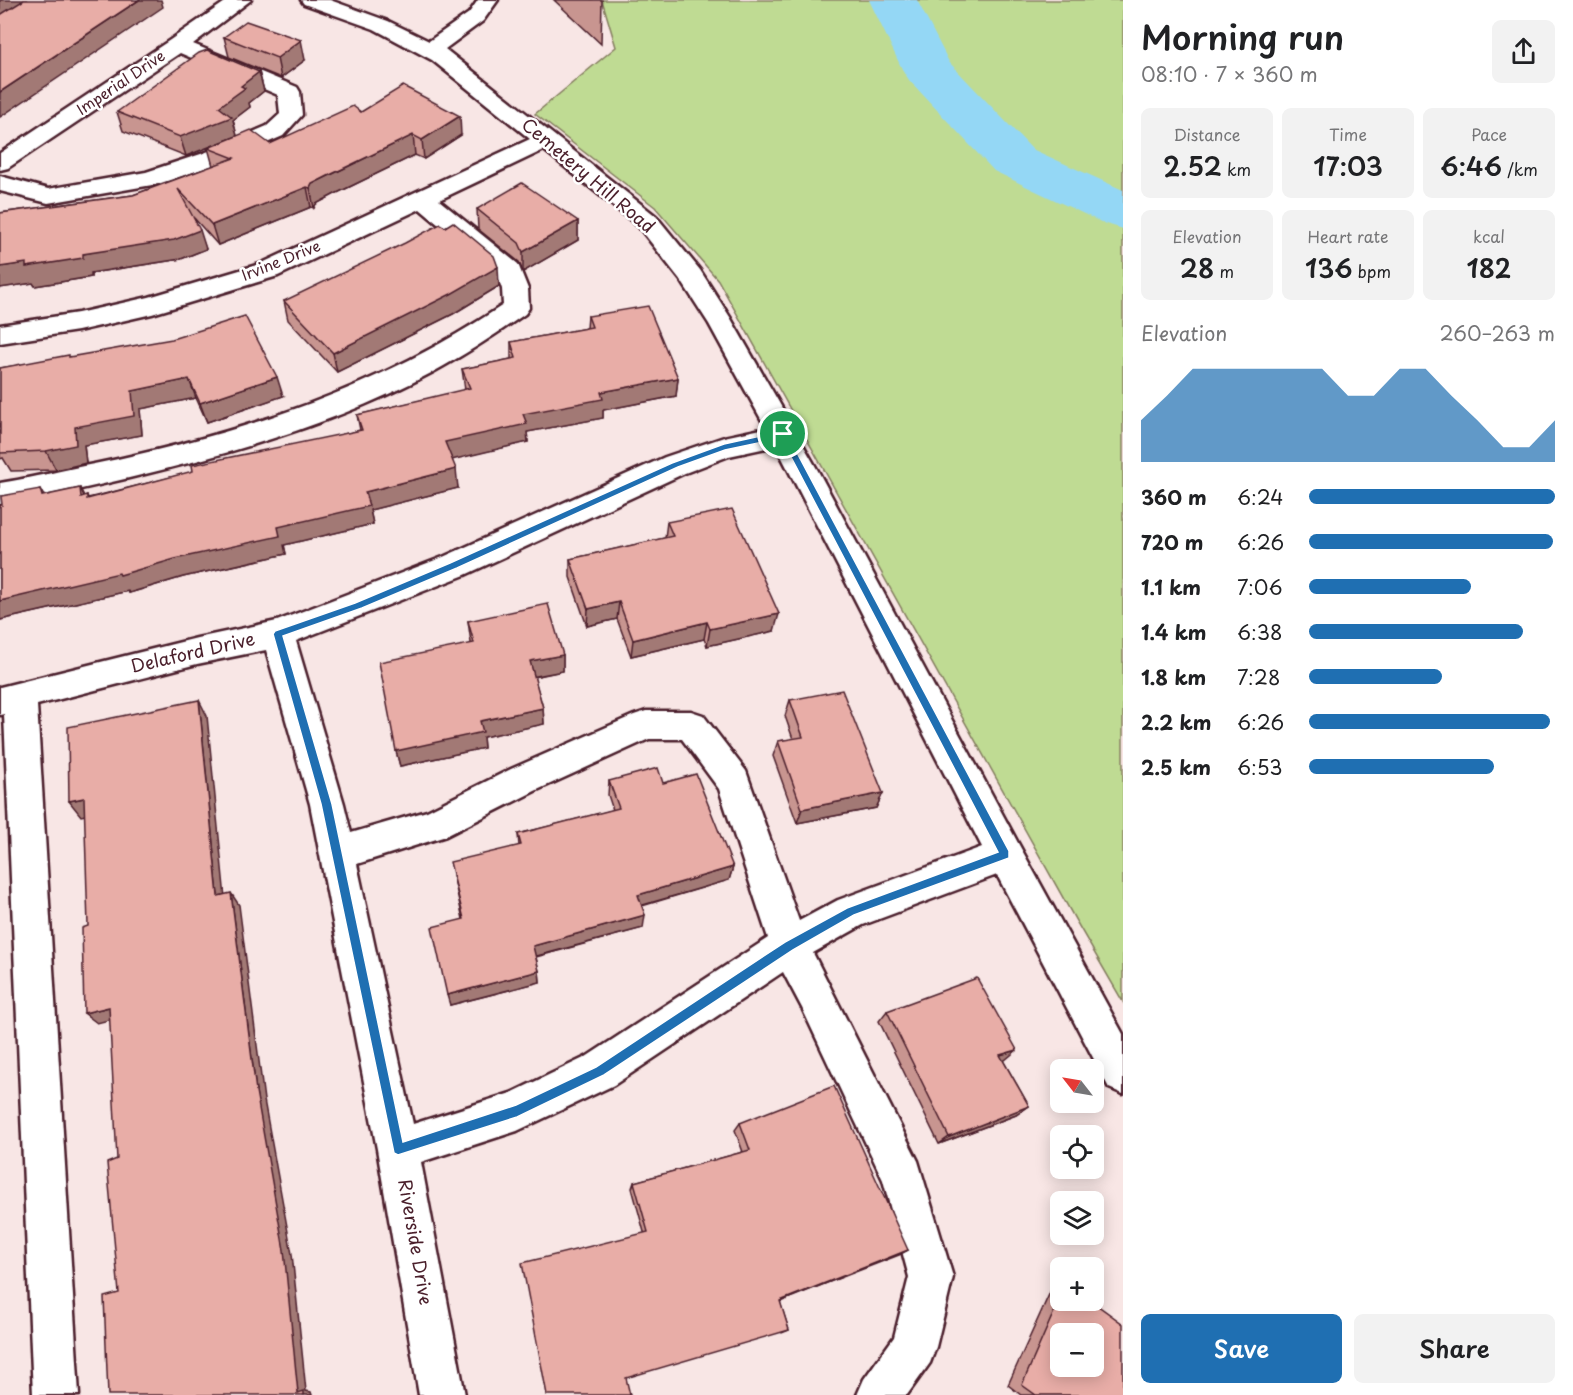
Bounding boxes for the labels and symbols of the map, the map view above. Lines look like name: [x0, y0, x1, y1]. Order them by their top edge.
street label: Imperial Drive: [71, 43, 169, 120]
street label: Cemetery Hill Road: [516, 111, 662, 239]
street label: Irvine Drive: [237, 233, 323, 286]
pin: [757, 408, 808, 459]
street label: Delaford Drive: [128, 624, 257, 679]
north arrow: [1050, 1059, 1104, 1113]
street label: Riverside Drive: [392, 1177, 441, 1307]

